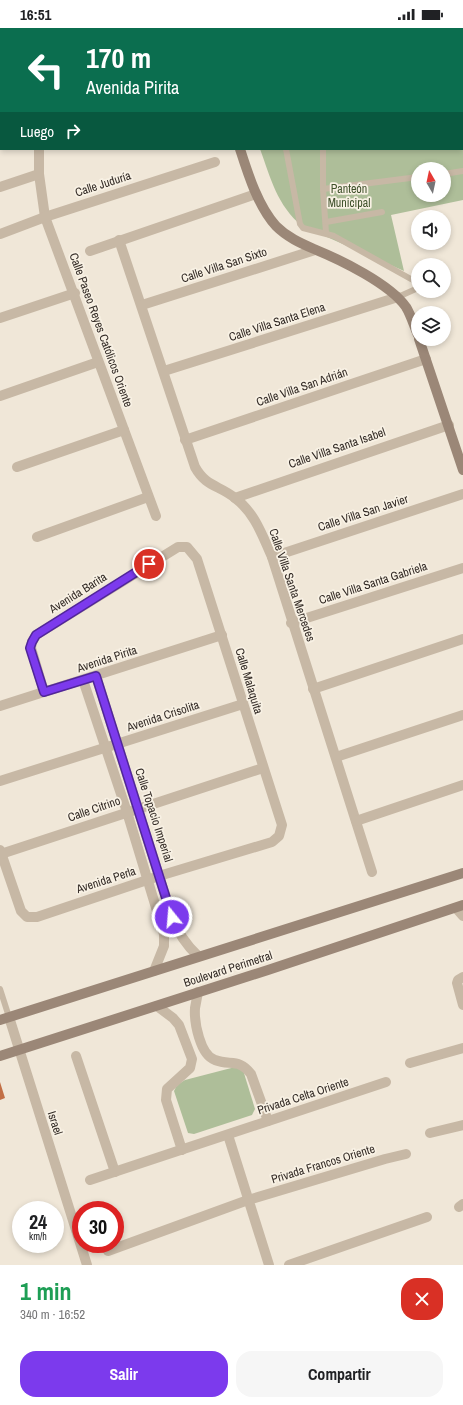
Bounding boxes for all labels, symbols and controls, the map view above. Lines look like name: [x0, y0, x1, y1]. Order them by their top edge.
text: 16:51: [20, 4, 51, 25]
text: 170 m: [86, 39, 151, 77]
icon: left: [20, 44, 72, 96]
text: Avenida Pirita: [86, 75, 179, 100]
icon: right: [62, 120, 84, 142]
text: Luego: [20, 121, 54, 142]
north arrow: [411, 162, 451, 202]
map controls: [411, 162, 451, 346]
street label: Calle Juduría: [73, 167, 134, 201]
park label: Panteón Municipal: [328, 181, 370, 211]
button: sound: [411, 210, 451, 250]
street label: Calle Villa San Sixto: [179, 244, 269, 286]
street label: Calle Paseo Reyes Católicos Oriente: [66, 251, 136, 409]
button: search: [411, 258, 451, 298]
street label: Calle Villa Santa Elena: [227, 299, 328, 345]
button: layers: [411, 306, 451, 346]
street label: Calle Villa San Adrián: [254, 364, 350, 410]
street label: Calle Villa Santa Isabel: [286, 424, 388, 472]
street label: Calle Villa San Javier: [316, 491, 411, 535]
street label: Calle Villa Santa Mercedes: [265, 526, 319, 644]
pin: [132, 547, 166, 581]
icon: arrive: [138, 553, 160, 575]
street label: Calle Villa Santa Gabriela: [317, 558, 430, 608]
street label: Avenida Barita: [45, 569, 110, 618]
street label: Avenida Pirita: [74, 642, 140, 677]
street label: Calle Malaquita: [231, 646, 267, 717]
street label: Avenida Crisolita: [124, 697, 202, 736]
street label: Calle Topacio Imperial: [131, 766, 177, 864]
street label: Calle Citrino: [66, 793, 122, 825]
street label: Avenida Perla: [73, 863, 138, 897]
position arrow: [151, 896, 193, 938]
street label: Boulevard Perimetral: [182, 947, 274, 991]
street label: Privada Celta Oriente: [255, 1074, 351, 1118]
street label: Israel: [44, 1109, 66, 1137]
street label: Privada Francos Oriente: [269, 1141, 377, 1187]
speed limit sign: 30: [72, 1201, 124, 1253]
text: 24: [29, 1208, 47, 1235]
text: km/h: [29, 1230, 47, 1243]
text: 1 min: [20, 1275, 71, 1307]
button: close: [401, 1278, 443, 1320]
text: 340 m · 16:52: [20, 1306, 85, 1323]
button: Salir: [20, 1351, 228, 1397]
button: Compartir: [236, 1351, 443, 1397]

